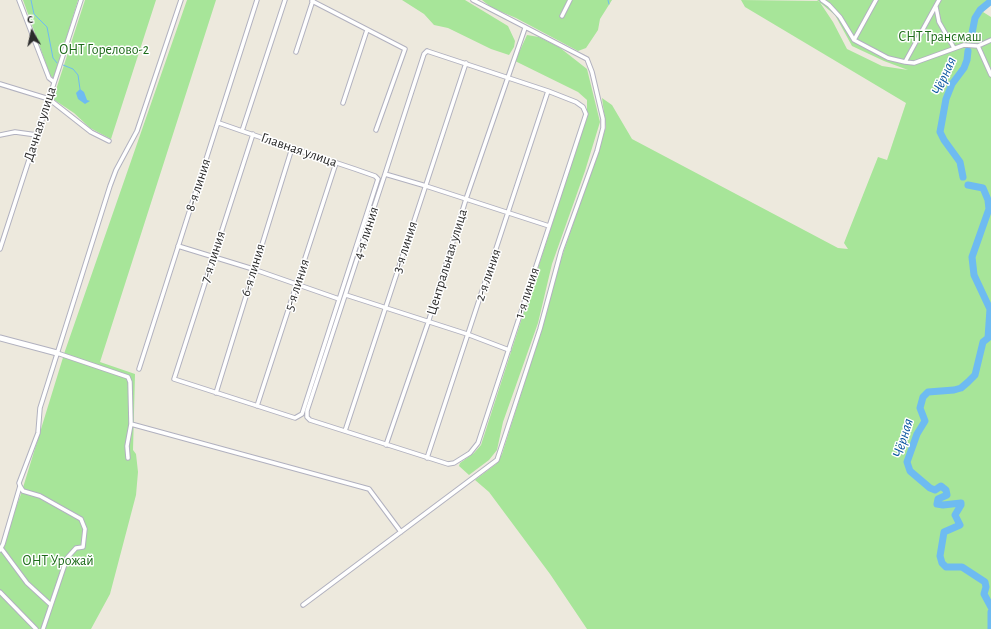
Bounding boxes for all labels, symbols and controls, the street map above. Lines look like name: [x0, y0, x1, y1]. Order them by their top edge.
north arrow: [12, 12, 52, 52]
text: С: [26, 14, 34, 26]
park label: СНТ Трансмаш: [898, 29, 982, 45]
park label: ОНТ Горелово-2: [59, 42, 149, 58]
water label: Чёрная: [928, 54, 960, 98]
street label: Дачная улица: [20, 84, 60, 164]
street label: Главная улица: [259, 129, 339, 171]
street label: 8-я линия: [182, 157, 214, 213]
street label: 4-я линия: [350, 204, 382, 262]
street label: Центральная улица: [423, 207, 471, 317]
street label: 3-я линия: [389, 219, 421, 275]
street label: 7-я линия: [197, 229, 229, 285]
street label: 6-я линия: [237, 242, 269, 298]
street label: 2-я линия: [471, 247, 505, 303]
street label: 5-я линия: [281, 257, 313, 313]
street label: 1-я линия: [511, 265, 543, 321]
water label: Чёрная: [889, 416, 917, 460]
park label: ОНТ Урожай: [22, 553, 94, 569]

